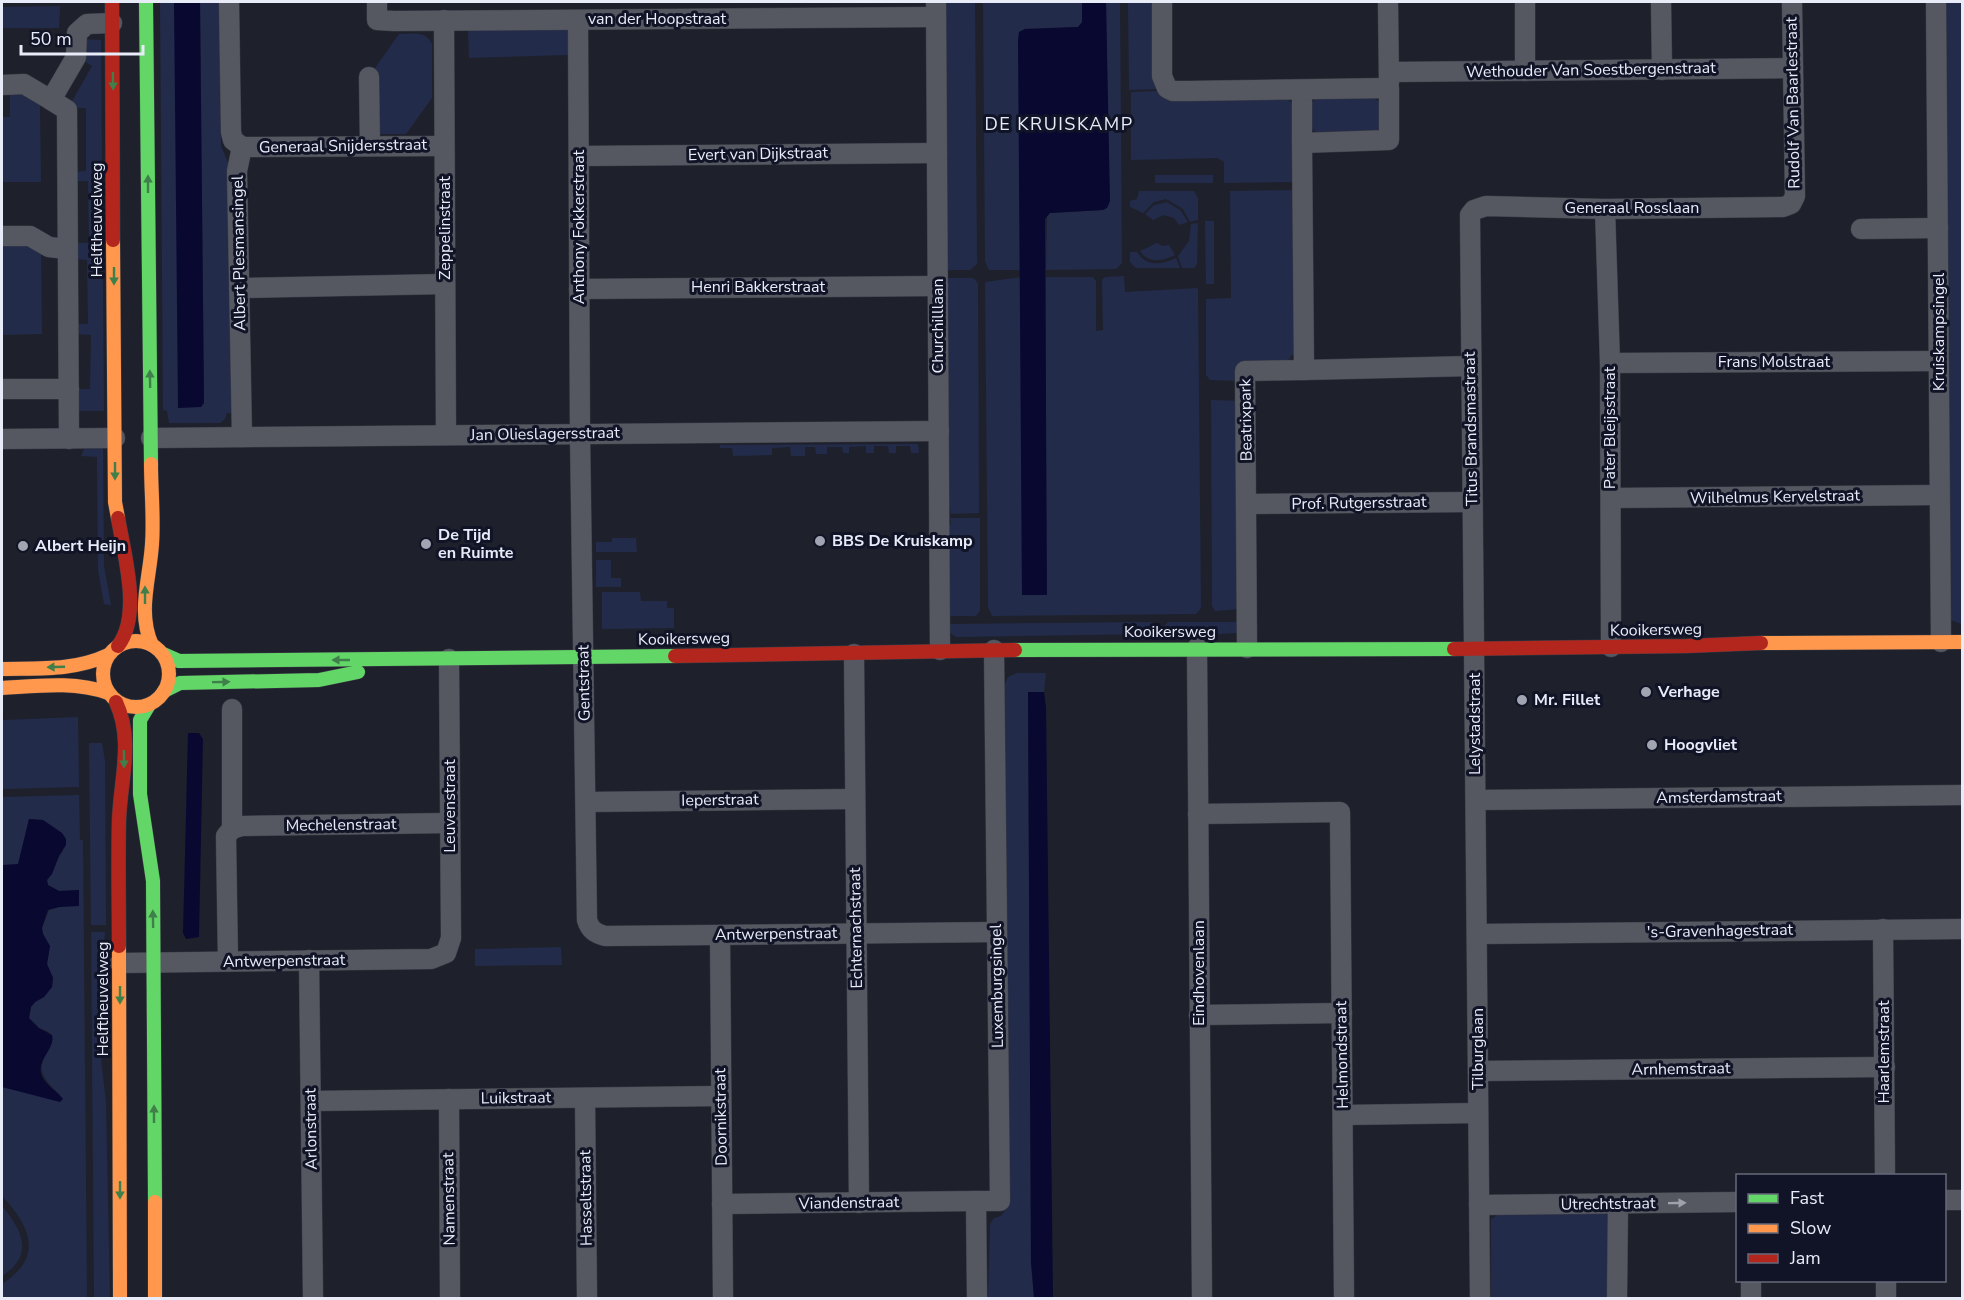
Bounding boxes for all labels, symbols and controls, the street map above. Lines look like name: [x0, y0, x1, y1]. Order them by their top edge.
street label: van der Hoopstraat: [588, 8, 726, 30]
street label: Rudolf Van Baarlestraat: [1780, 17, 1805, 189]
scale bar: [21, 18, 142, 56]
text: 50 m: [30, 27, 72, 51]
street label: Wethouder Van Soestbergenstraat: [1466, 57, 1716, 83]
one-way arrow: [108, 71, 118, 90]
district label: DE KRUISKAMP: [984, 112, 1134, 136]
street label: Generaal Snijdersstraat: [259, 134, 428, 158]
street label: Evert van Dijkstraat: [688, 142, 829, 166]
street label: Anthony Fokkerstraat: [568, 149, 590, 304]
street label: Helftheuvelweg: [86, 163, 108, 277]
one-way arrow: [143, 175, 153, 194]
street label: Albert Plesmansingel: [227, 175, 251, 331]
street label: Zeppelinstraat: [434, 176, 456, 280]
street label: Generaal Rosslaan: [1565, 197, 1699, 219]
one-way arrow: [109, 266, 119, 285]
street label: Kruiskampsingel: [1928, 272, 1950, 391]
street label: Henri Bakkerstraat: [691, 276, 825, 298]
street label: Churchilllaan: [927, 279, 949, 373]
street label: Titus Brandsmastraat: [1459, 351, 1483, 506]
street label: Frans Molstraat: [1718, 351, 1831, 373]
street label: Pater Bleijsstraat: [1599, 366, 1621, 489]
one-way arrow: [145, 370, 155, 389]
street label: Beatrixpark: [1234, 377, 1258, 462]
street label: Jan Olieslagersstraat: [469, 422, 620, 446]
one-way arrow: [110, 461, 120, 480]
street label: Wilhelmus Kervelstraat: [1690, 485, 1861, 509]
street label: Prof. Rutgersstraat: [1291, 491, 1427, 515]
place label: De Tijd en Ruimte: [438, 524, 514, 564]
place label: BBS De Kruiskamp: [832, 530, 973, 552]
marker: BBS De Kruiskamp: [813, 534, 827, 548]
place label: Albert Heijn: [35, 535, 126, 557]
marker: De Tijd en Ruimte: [419, 537, 433, 551]
marker: Albert Heijn: [16, 539, 30, 553]
one-way arrow: [140, 586, 150, 605]
street label: Kooikersweg: [1610, 618, 1702, 642]
street label: Kooikersweg: [1124, 621, 1216, 643]
street label: Kooikersweg: [638, 627, 730, 651]
street label: Gentstraat: [572, 644, 596, 721]
one-way arrow: [332, 655, 351, 665]
one-way arrow: [46, 662, 65, 671]
street label: Lelystadstraat: [1464, 673, 1486, 775]
one-way arrow: [211, 677, 230, 687]
place label: Verhage: [1657, 681, 1720, 703]
marker: Verhage: [1639, 685, 1653, 699]
place label: Mr. Fillet: [1534, 689, 1601, 711]
marker: Mr. Fillet: [1515, 693, 1529, 707]
place label: Hoogvliet: [1664, 734, 1738, 756]
marker: Hoogvliet: [1645, 738, 1659, 752]
one-way arrow: [119, 749, 129, 768]
street label: Leuvenstraat: [439, 759, 461, 853]
street label: Amsterdamstraat: [1656, 785, 1782, 809]
street label: Ieperstraat: [681, 788, 759, 812]
street label: Mechelenstraat: [285, 813, 397, 837]
street label: Echternachstraat: [844, 867, 868, 989]
one-way arrow: [149, 910, 158, 929]
street label: 's-Gravenhagestraat: [1647, 919, 1794, 943]
street label: Eindhovenlaan: [1188, 920, 1210, 1026]
street label: Antwerpenstraat: [715, 922, 838, 946]
street label: Luxemburgsingel: [985, 923, 1009, 1048]
street label: Helftheuvelweg: [92, 942, 114, 1056]
street label: Antwerpenstraat: [223, 949, 346, 973]
one-way arrow: [115, 986, 125, 1005]
street label: Helmondstraat: [1330, 1000, 1354, 1109]
street label: Haarlemstraat: [1873, 1000, 1895, 1104]
street label: Tilburglaan: [1467, 1008, 1489, 1090]
street label: Arnhemstraat: [1631, 1057, 1731, 1081]
street label: Doornikstraat: [709, 1068, 733, 1166]
street label: Luikstraat: [481, 1086, 552, 1110]
street label: Arlonstraat: [299, 1088, 323, 1170]
one-way arrow: [149, 1105, 159, 1124]
street label: Hasseltstraat: [574, 1149, 598, 1246]
street label: Namenstraat: [437, 1152, 461, 1246]
legend: [1736, 1174, 1946, 1282]
one-way arrow: [115, 1181, 125, 1200]
text: Fast: [1790, 1186, 1825, 1210]
street label: Viandenstraat: [797, 1191, 900, 1215]
street label: Utrechtstraat: [1560, 1192, 1656, 1216]
one-way arrow: [1667, 1198, 1686, 1208]
text: Slow: [1790, 1216, 1831, 1240]
text: Jam: [1789, 1246, 1821, 1270]

